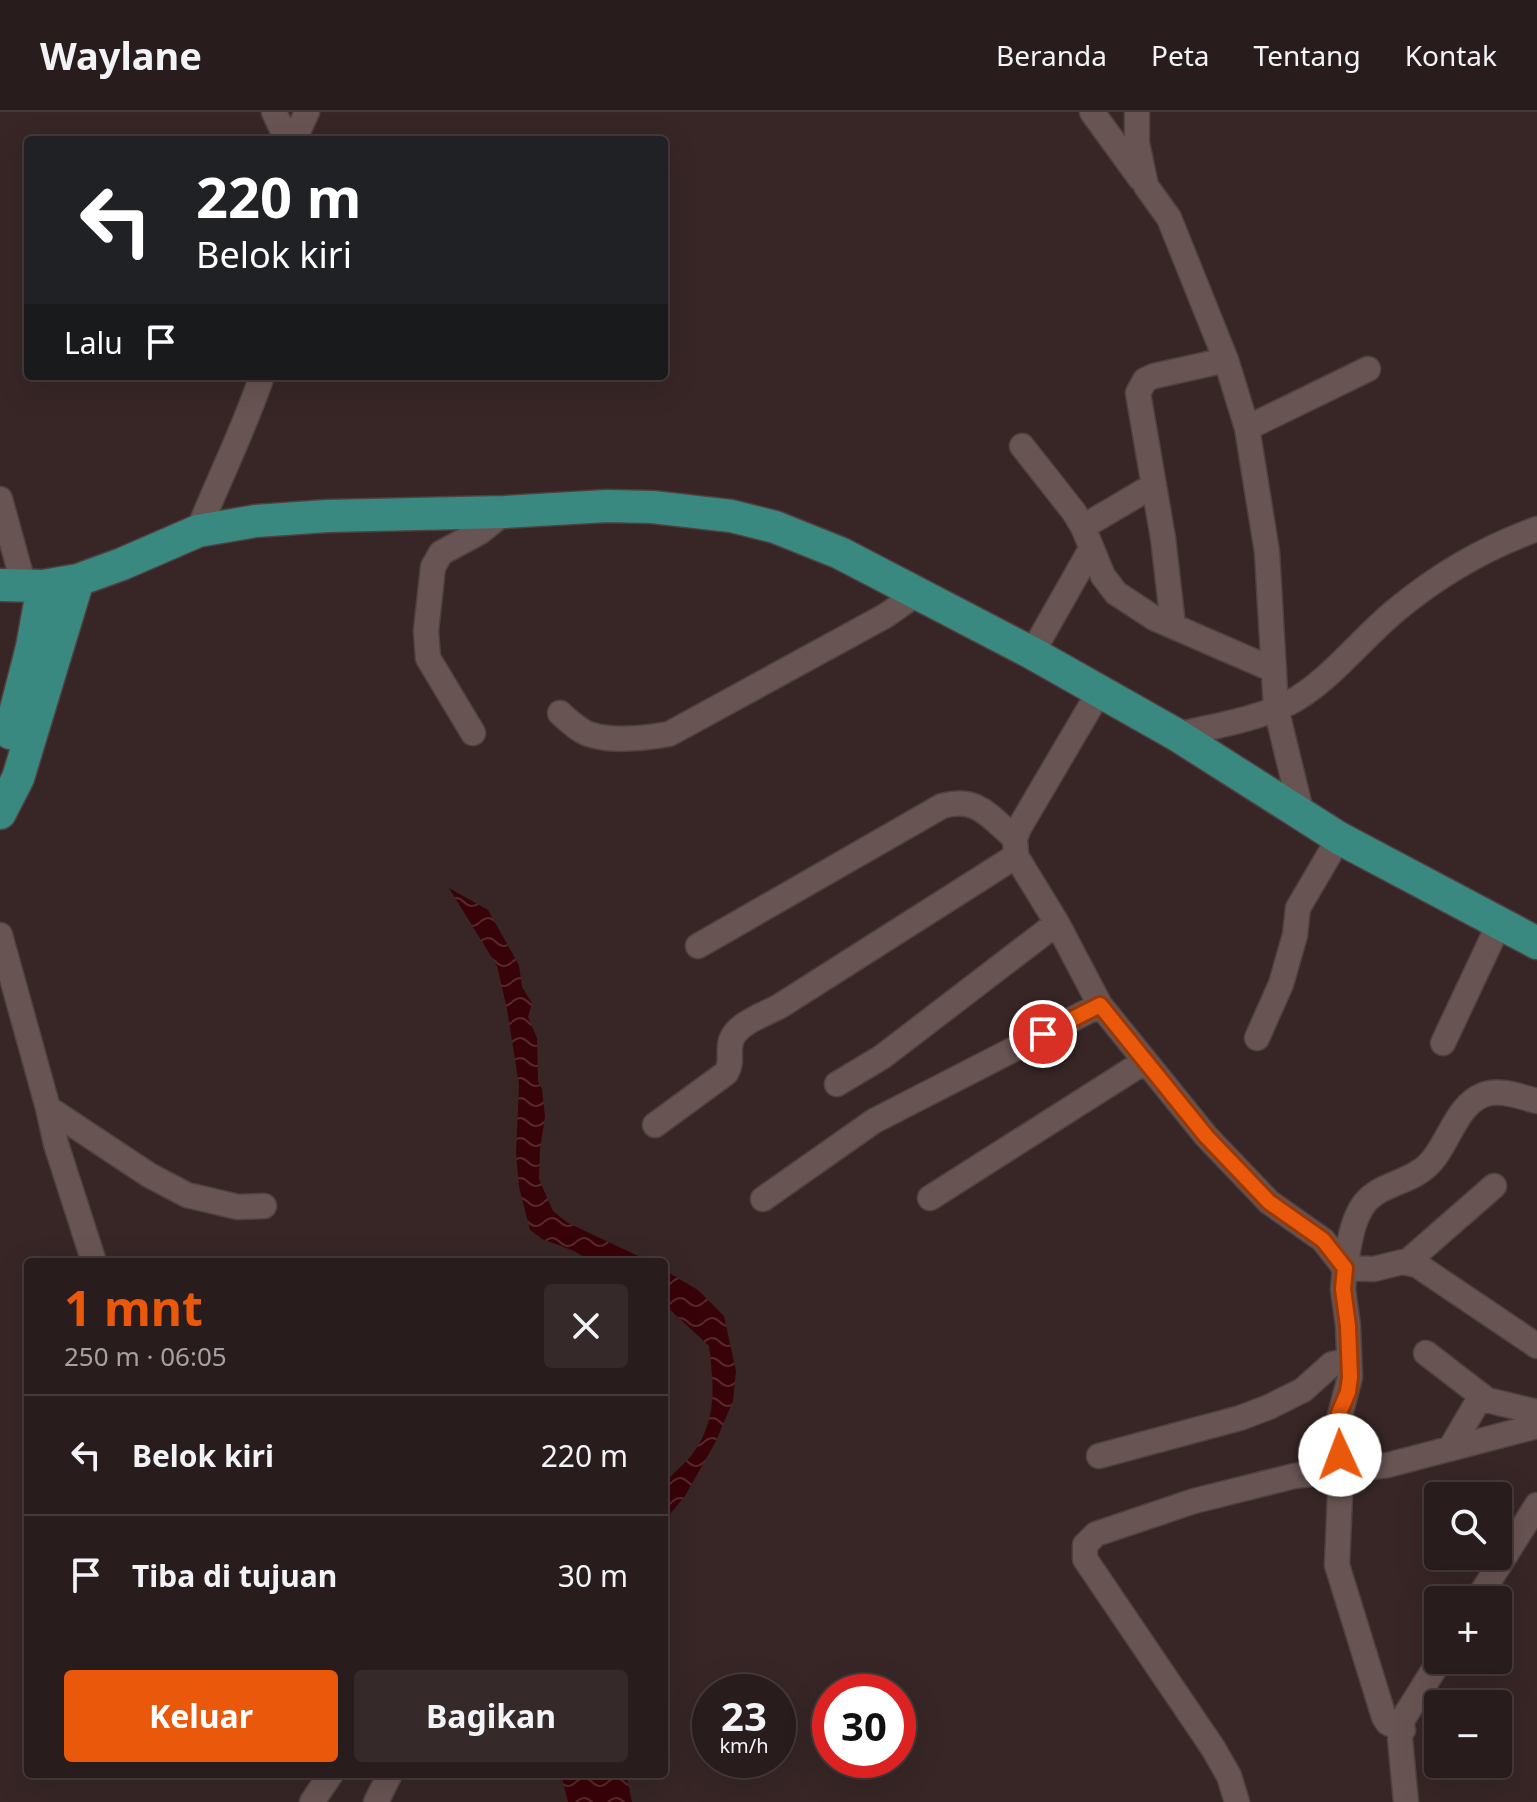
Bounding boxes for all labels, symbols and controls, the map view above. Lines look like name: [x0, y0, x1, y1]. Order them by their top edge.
text: Waylane: [40, 29, 202, 81]
text: Beranda: [996, 36, 1107, 74]
text: Peta: [1151, 36, 1210, 74]
text: Tentang: [1254, 36, 1361, 74]
text: Kontak: [1405, 36, 1497, 74]
text: 220 m: [196, 158, 361, 234]
icon: left: [64, 168, 168, 272]
text: Belok kiri: [196, 230, 352, 279]
icon: arrive: [139, 320, 183, 364]
text: Lalu: [64, 322, 123, 363]
pin: [1009, 1000, 1077, 1068]
icon: arrive: [1021, 1012, 1065, 1056]
text: 1 mnt: [64, 1275, 203, 1340]
button: close: [544, 1284, 628, 1368]
text: 250 m · 06:05: [64, 1338, 227, 1374]
position arrow: [1298, 1413, 1382, 1497]
icon: left: [64, 1433, 108, 1477]
text: Belok kiri: [132, 1435, 274, 1476]
text: 220 m: [541, 1435, 628, 1476]
map controls: [1424, 1482, 1512, 1778]
button: search: [1424, 1482, 1512, 1570]
icon: arrive: [64, 1553, 108, 1597]
text: Tiba di tujuan: [132, 1555, 337, 1596]
text: 30 m: [558, 1555, 628, 1596]
button: +: [1424, 1586, 1512, 1674]
button: Keluar: [64, 1670, 338, 1762]
button: Bagikan: [354, 1670, 628, 1762]
speed limit sign: 30: [812, 1674, 916, 1778]
text: 23: [721, 1688, 767, 1743]
button: −: [1424, 1690, 1512, 1778]
text: km/h: [719, 1732, 769, 1759]

